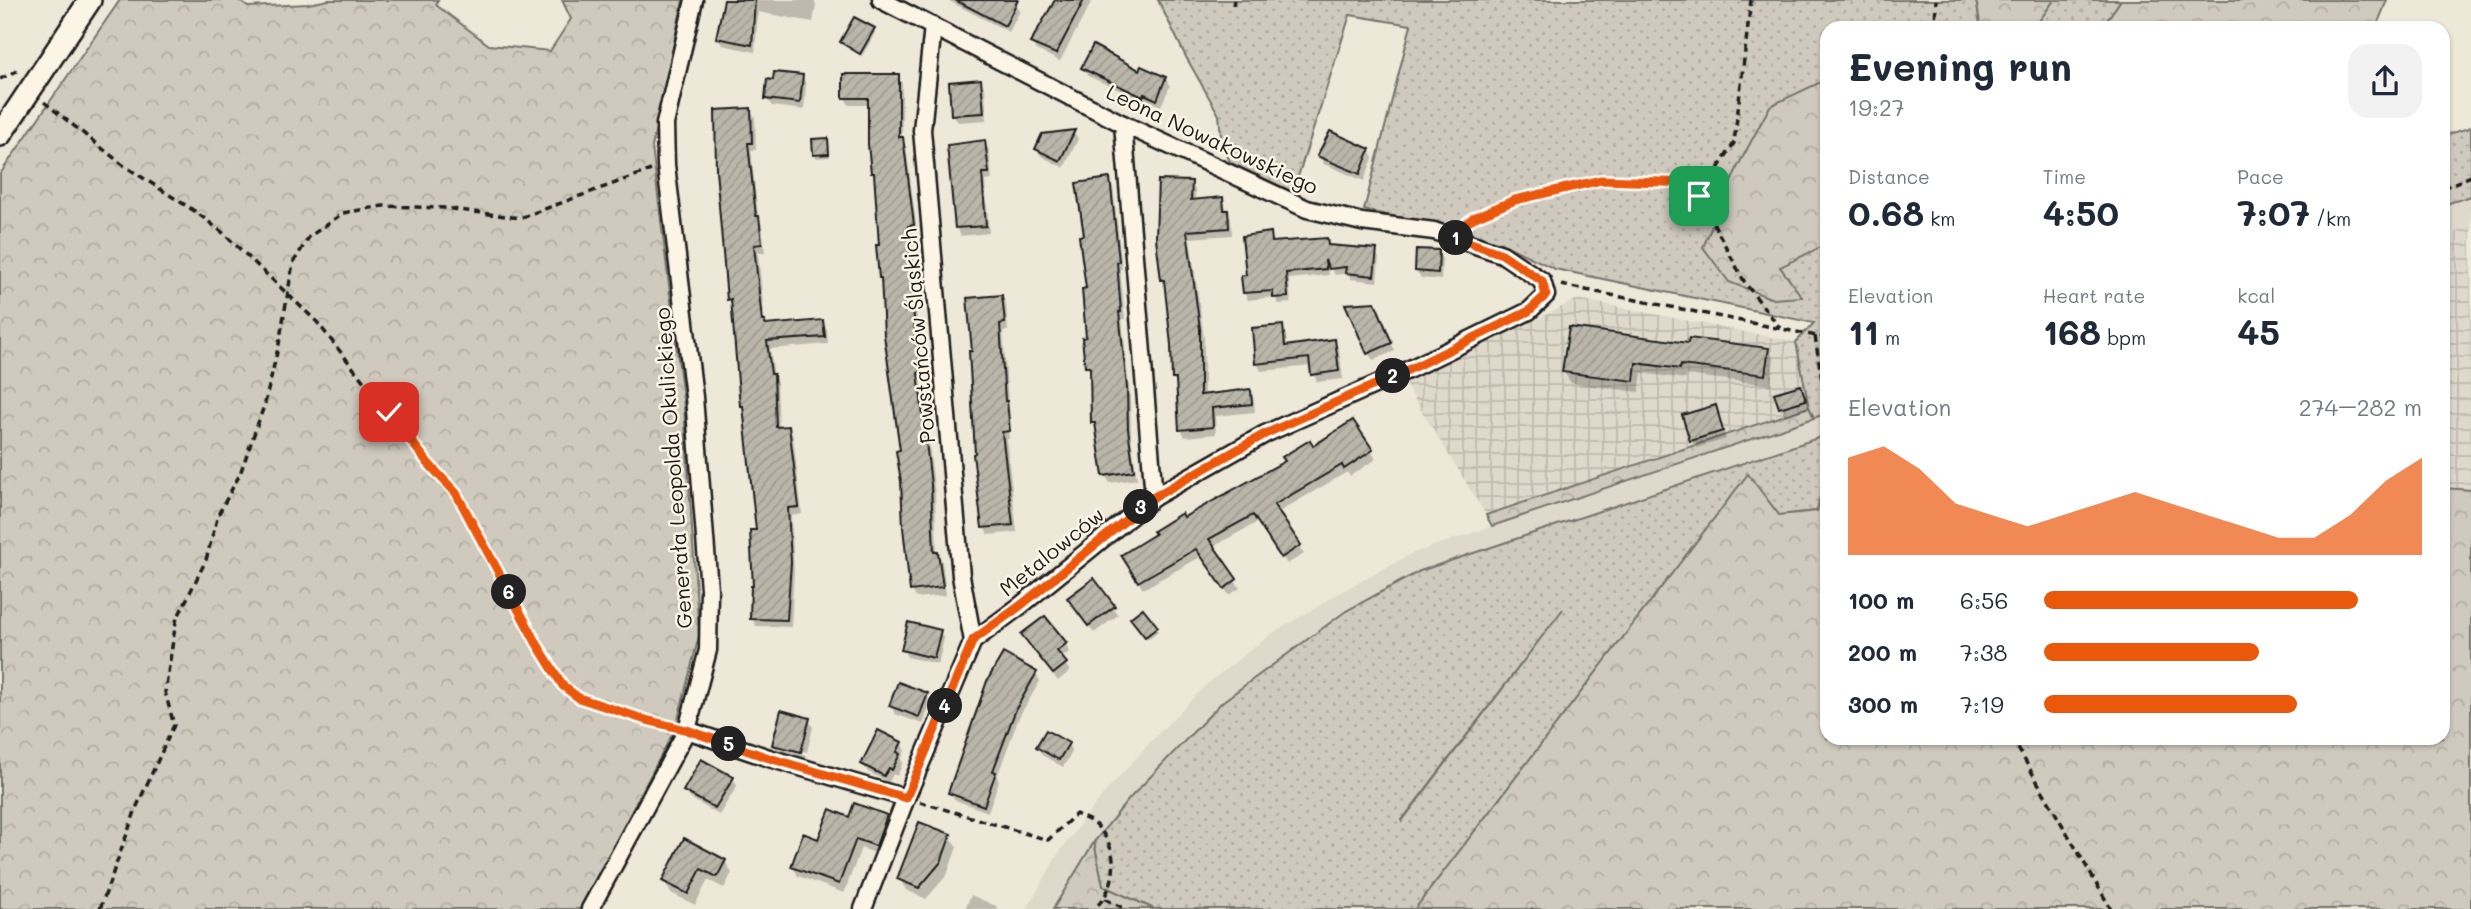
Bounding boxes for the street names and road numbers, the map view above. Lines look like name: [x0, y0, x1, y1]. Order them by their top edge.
street label: Leona Nowakowskiego: [1102, 78, 1323, 200]
street label: Powstańców Śląskich: [895, 228, 940, 445]
street label: Generała Leopolda Okulickiego: [648, 307, 697, 630]
street label: Metalowców: [993, 500, 1109, 601]

